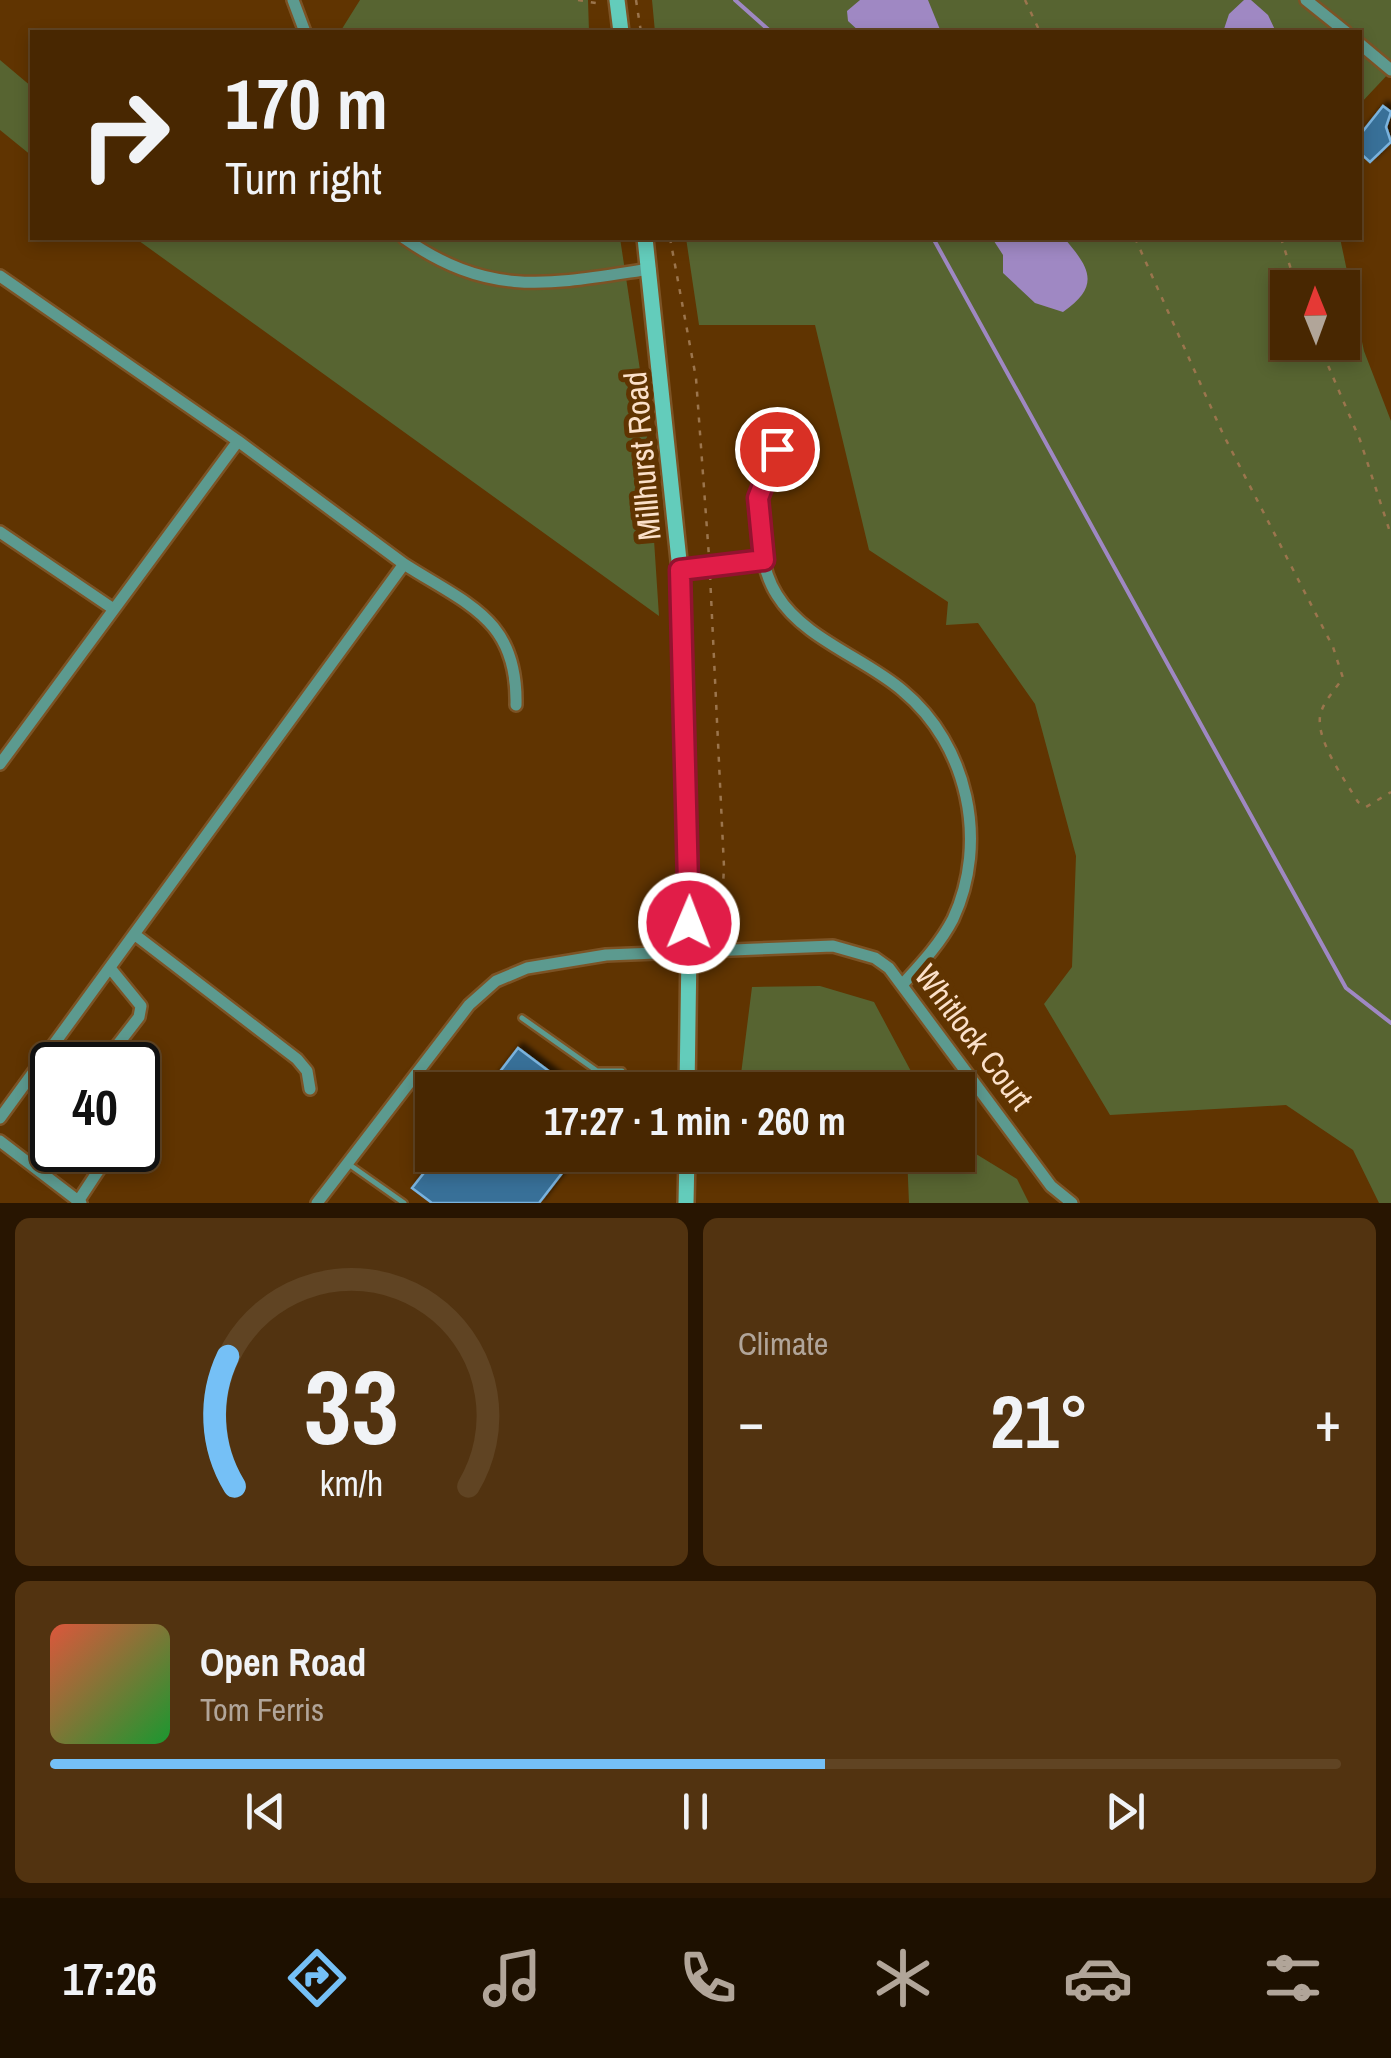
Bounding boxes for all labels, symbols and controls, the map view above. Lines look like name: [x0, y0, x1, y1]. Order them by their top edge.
text: 170 m: [225, 57, 388, 151]
icon: right: [60, 70, 190, 200]
text: Turn right: [225, 147, 382, 208]
north arrow: [1270, 270, 1360, 360]
map controls: [1270, 270, 1360, 360]
street label: Millhurst Road: [613, 370, 671, 542]
pin: [735, 407, 820, 492]
icon: arrive: [750, 422, 805, 477]
position arrow: [637, 871, 741, 975]
street label: Whitlock Court: [905, 955, 1043, 1119]
speed limit sign: 40: [30, 1042, 160, 1172]
text: 17:27 · 1 min · 260 m: [544, 1096, 846, 1147]
text: Climate: [738, 1322, 828, 1365]
text: 33: [304, 1336, 399, 1476]
text: 21°: [990, 1370, 1089, 1471]
text: −: [738, 1384, 764, 1458]
text: +: [1315, 1384, 1341, 1458]
text: km/h: [320, 1459, 383, 1507]
text: Open Road: [200, 1637, 366, 1688]
text: Tom Ferris: [200, 1688, 324, 1731]
icon: previous: [238, 1784, 293, 1839]
icon: pause: [668, 1784, 723, 1839]
icon: next: [1098, 1784, 1153, 1839]
icon: directions: [282, 1943, 352, 2013]
icon: music: [477, 1943, 547, 2013]
icon: phone: [673, 1943, 743, 2013]
icon: climate: [868, 1943, 938, 2013]
icon: car: [1063, 1943, 1133, 2013]
icon: filters: [1258, 1943, 1328, 2013]
text: 17:26: [63, 1948, 157, 2009]

